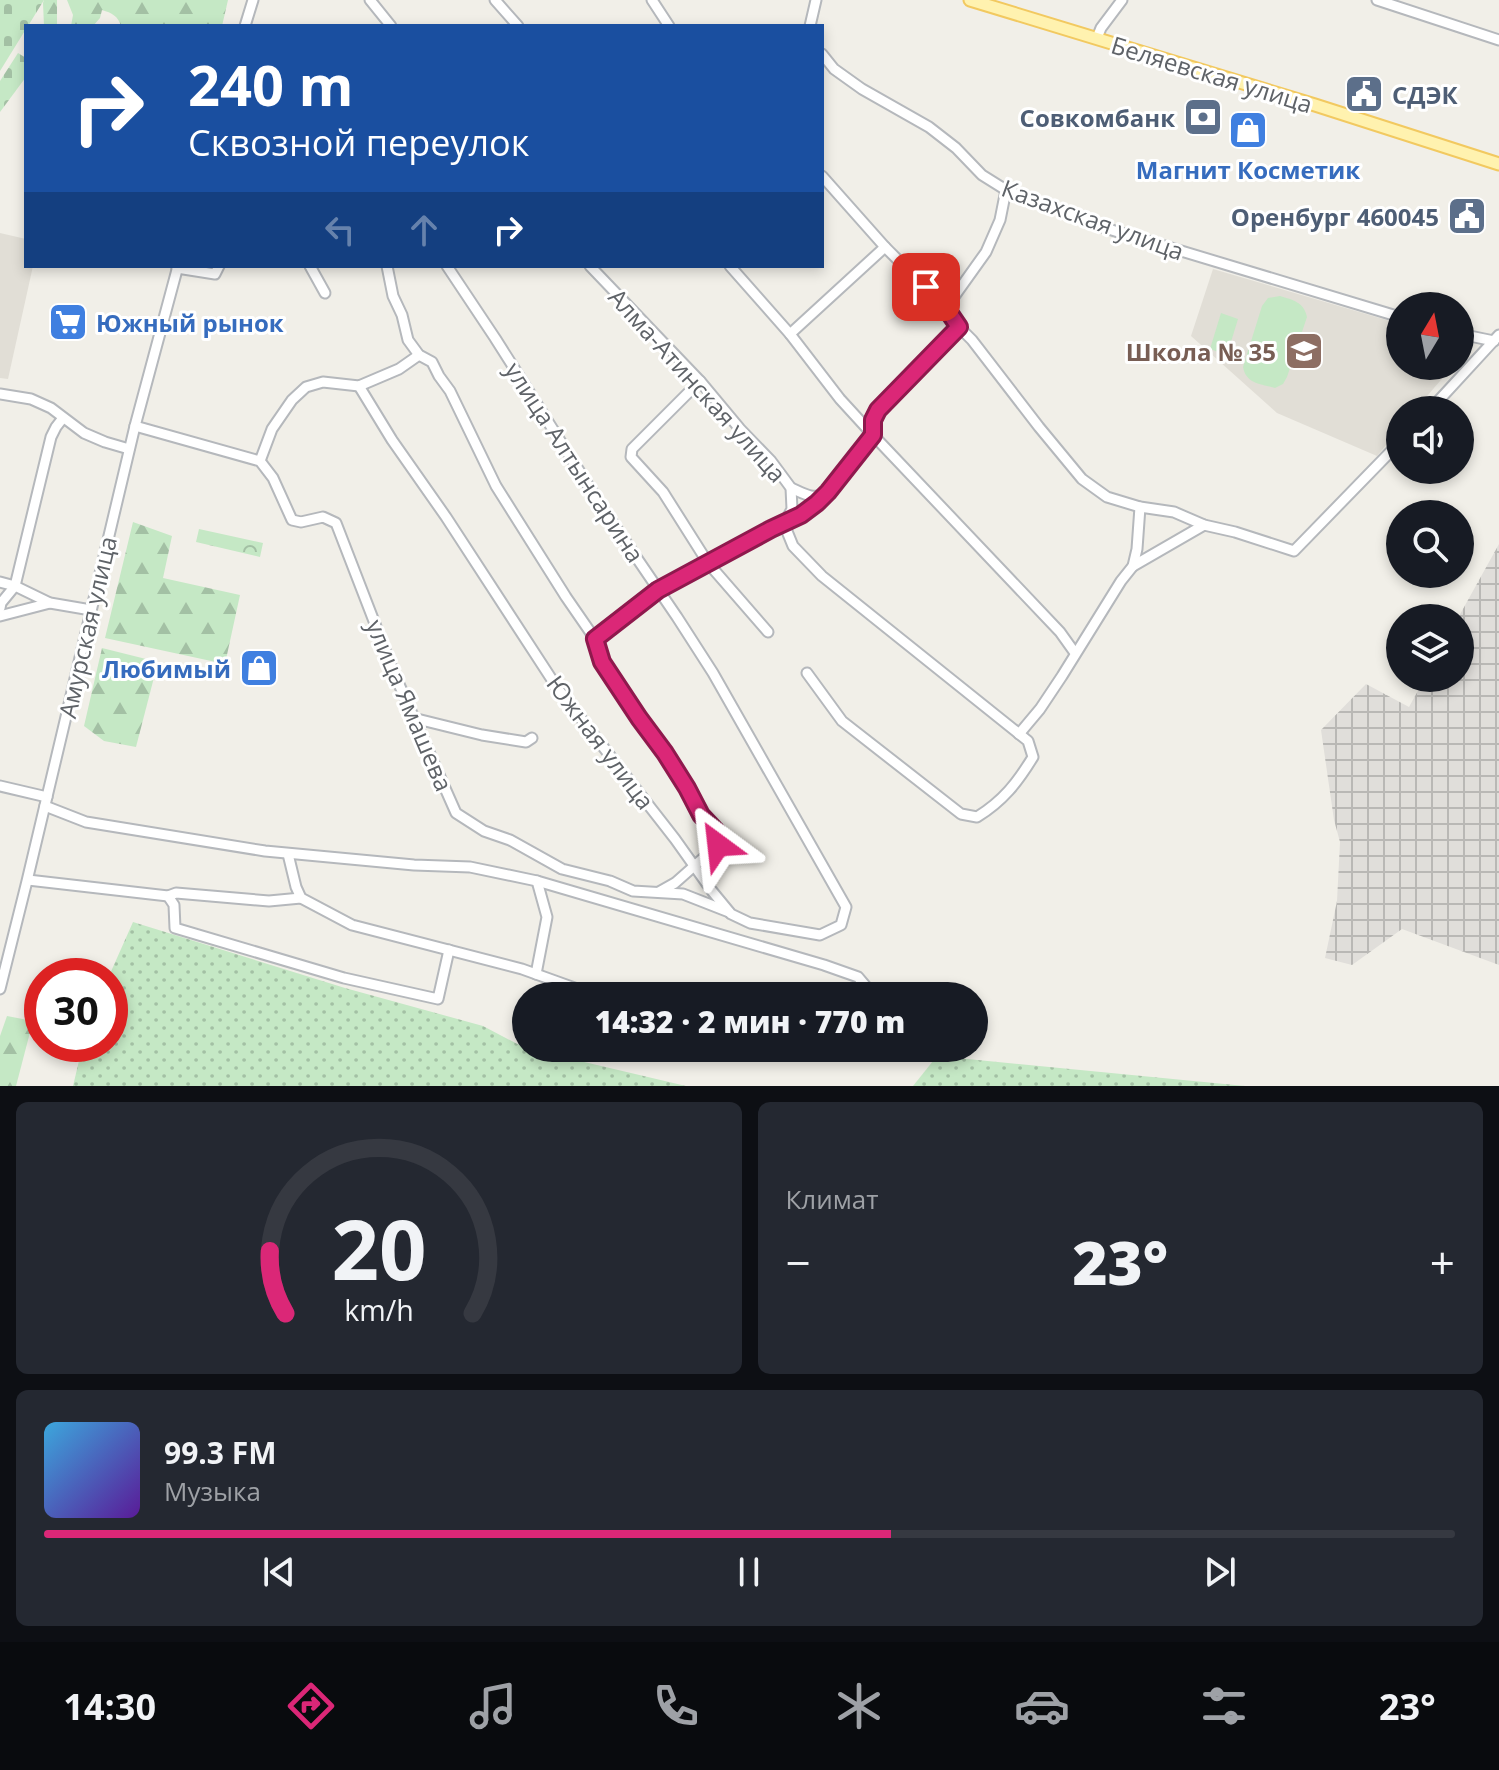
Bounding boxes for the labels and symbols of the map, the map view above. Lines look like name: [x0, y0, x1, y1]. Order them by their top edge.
street label: Беляевская улица: [1107, 28, 1317, 120]
public building icon: СДЭК: [1343, 73, 1385, 115]
place label: СДЭК: [1392, 78, 1459, 111]
bank icon: Совкомбанк: [1182, 96, 1224, 138]
place label: Совкомбанк: [1020, 101, 1175, 134]
shop icon: Магнит Косметик: [1227, 109, 1269, 151]
place label: Магнит Косметик: [1136, 153, 1360, 186]
street label: Казахская улица: [997, 171, 1189, 267]
public building icon: Оренбург 460045: [1446, 195, 1488, 237]
place label: Оренбург 460045: [1231, 200, 1439, 233]
pin: [892, 253, 960, 321]
street label: Алма-Атинская улица: [602, 281, 794, 489]
north arrow: [1386, 292, 1474, 380]
supermarket icon: Южный рынок: [47, 301, 89, 343]
place label: Южный рынок: [96, 306, 284, 339]
school or university icon: Школа № 35: [1283, 330, 1325, 372]
place label: Школа № 35: [1126, 335, 1276, 368]
street label: улица Алтынсарина: [498, 355, 652, 569]
street label: Амурская улица: [50, 533, 124, 721]
street label: улица Ямашева: [359, 614, 461, 796]
shop icon: Любимый: [238, 647, 280, 689]
place label: Любимый: [102, 652, 231, 685]
street label: Южная улица: [540, 668, 662, 816]
position arrow: [676, 803, 760, 887]
speed limit sign: 30: [24, 958, 128, 1062]

